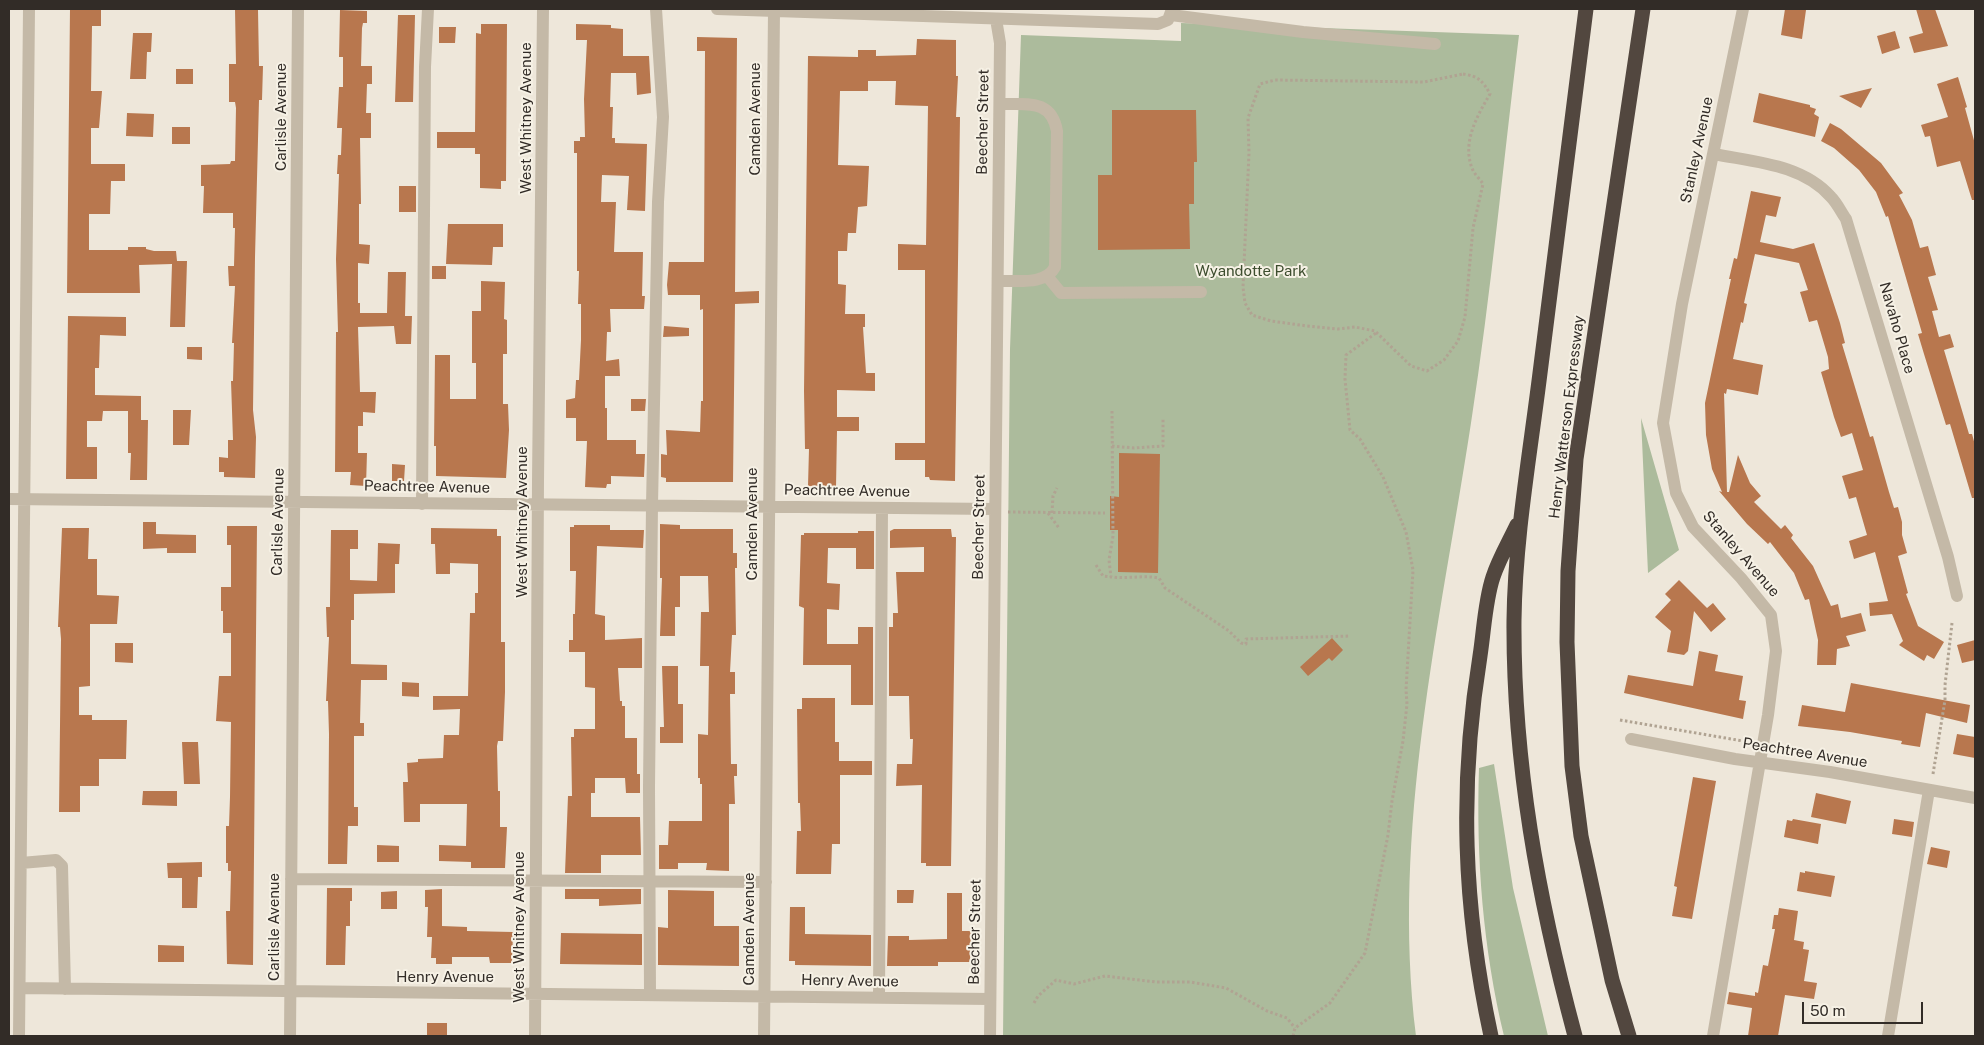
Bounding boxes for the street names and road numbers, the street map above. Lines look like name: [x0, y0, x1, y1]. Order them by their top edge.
street label: West Whitney Avenue: [517, 42, 535, 194]
street label: Carlisle Avenue: [272, 63, 290, 171]
street label: Camden Avenue: [746, 63, 764, 175]
street label: Beecher Street: [973, 69, 993, 175]
street label: Stanley Avenue: [1677, 95, 1717, 205]
street label: Navaho Place: [1875, 280, 1919, 376]
street label: Henry Watterson Expressway: [1546, 314, 1588, 520]
street label: West Whitney Avenue: [513, 446, 531, 598]
street label: Carlisle Avenue: [268, 468, 288, 576]
street label: Camden Avenue: [743, 468, 761, 580]
street label: Beecher Street: [969, 474, 989, 580]
street label: Peachtree Avenue: [364, 477, 490, 497]
street label: Peachtree Avenue: [784, 481, 910, 501]
street label: Stanley Avenue: [1699, 507, 1783, 601]
street label: Peachtree Avenue: [1741, 734, 1869, 772]
street label: West Whitney Avenue: [510, 851, 528, 1003]
street label: Carlisle Avenue: [265, 873, 283, 981]
street label: Camden Avenue: [740, 873, 758, 985]
street label: Beecher Street: [965, 879, 985, 985]
street label: Henry Avenue: [396, 968, 494, 986]
street label: Henry Avenue: [801, 971, 899, 991]

